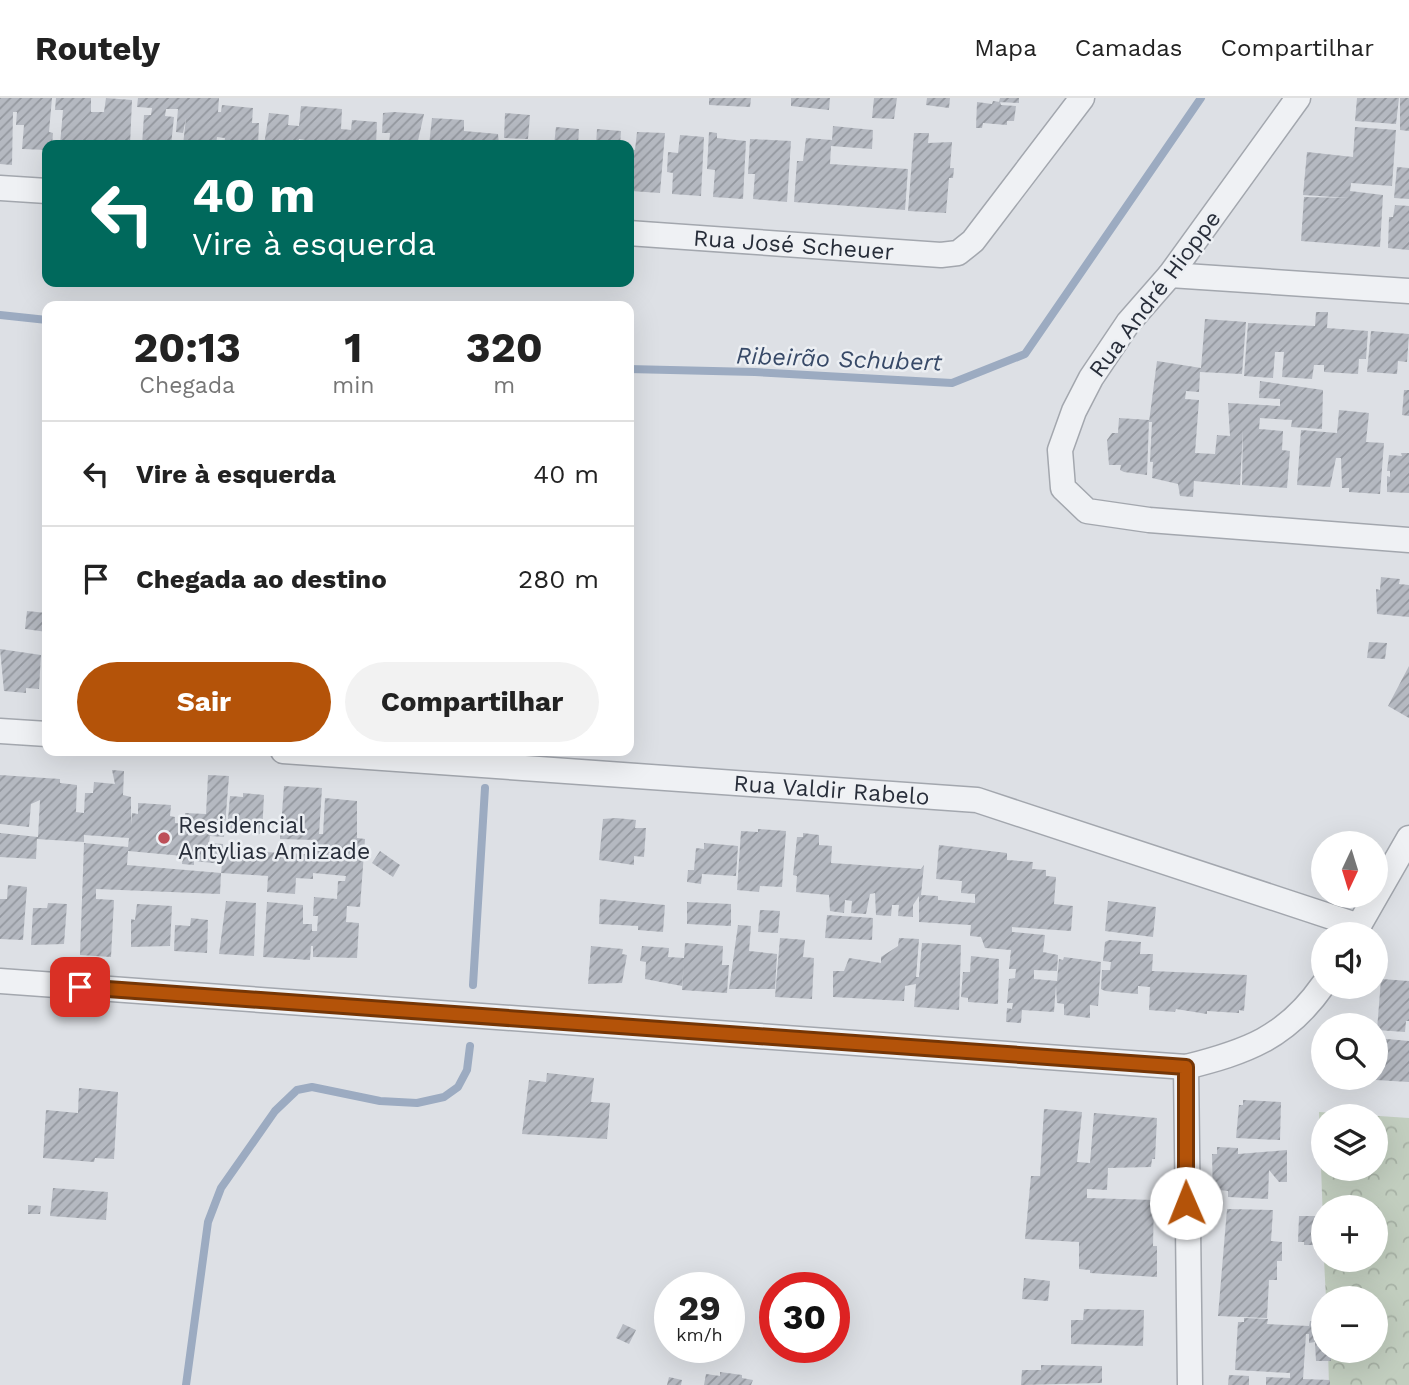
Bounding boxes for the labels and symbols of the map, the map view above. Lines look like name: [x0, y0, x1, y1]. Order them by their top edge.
street label: Rua André Hioppe: [1084, 205, 1226, 383]
street label: Rua José Scheuer: [692, 224, 895, 265]
water label: Ribeirão Schubert: [736, 341, 944, 377]
street label: Rua Valdir Rabelo: [733, 769, 931, 810]
place label: Residencial Antylias Amizade: [178, 812, 370, 865]
marker: Residencial Antylias Amizade: [156, 830, 172, 846]
north arrow: [1311, 831, 1388, 908]
pin: [50, 957, 110, 1017]
position arrow: [1149, 1166, 1223, 1240]
speed limit sign: 30: [759, 1272, 850, 1363]

